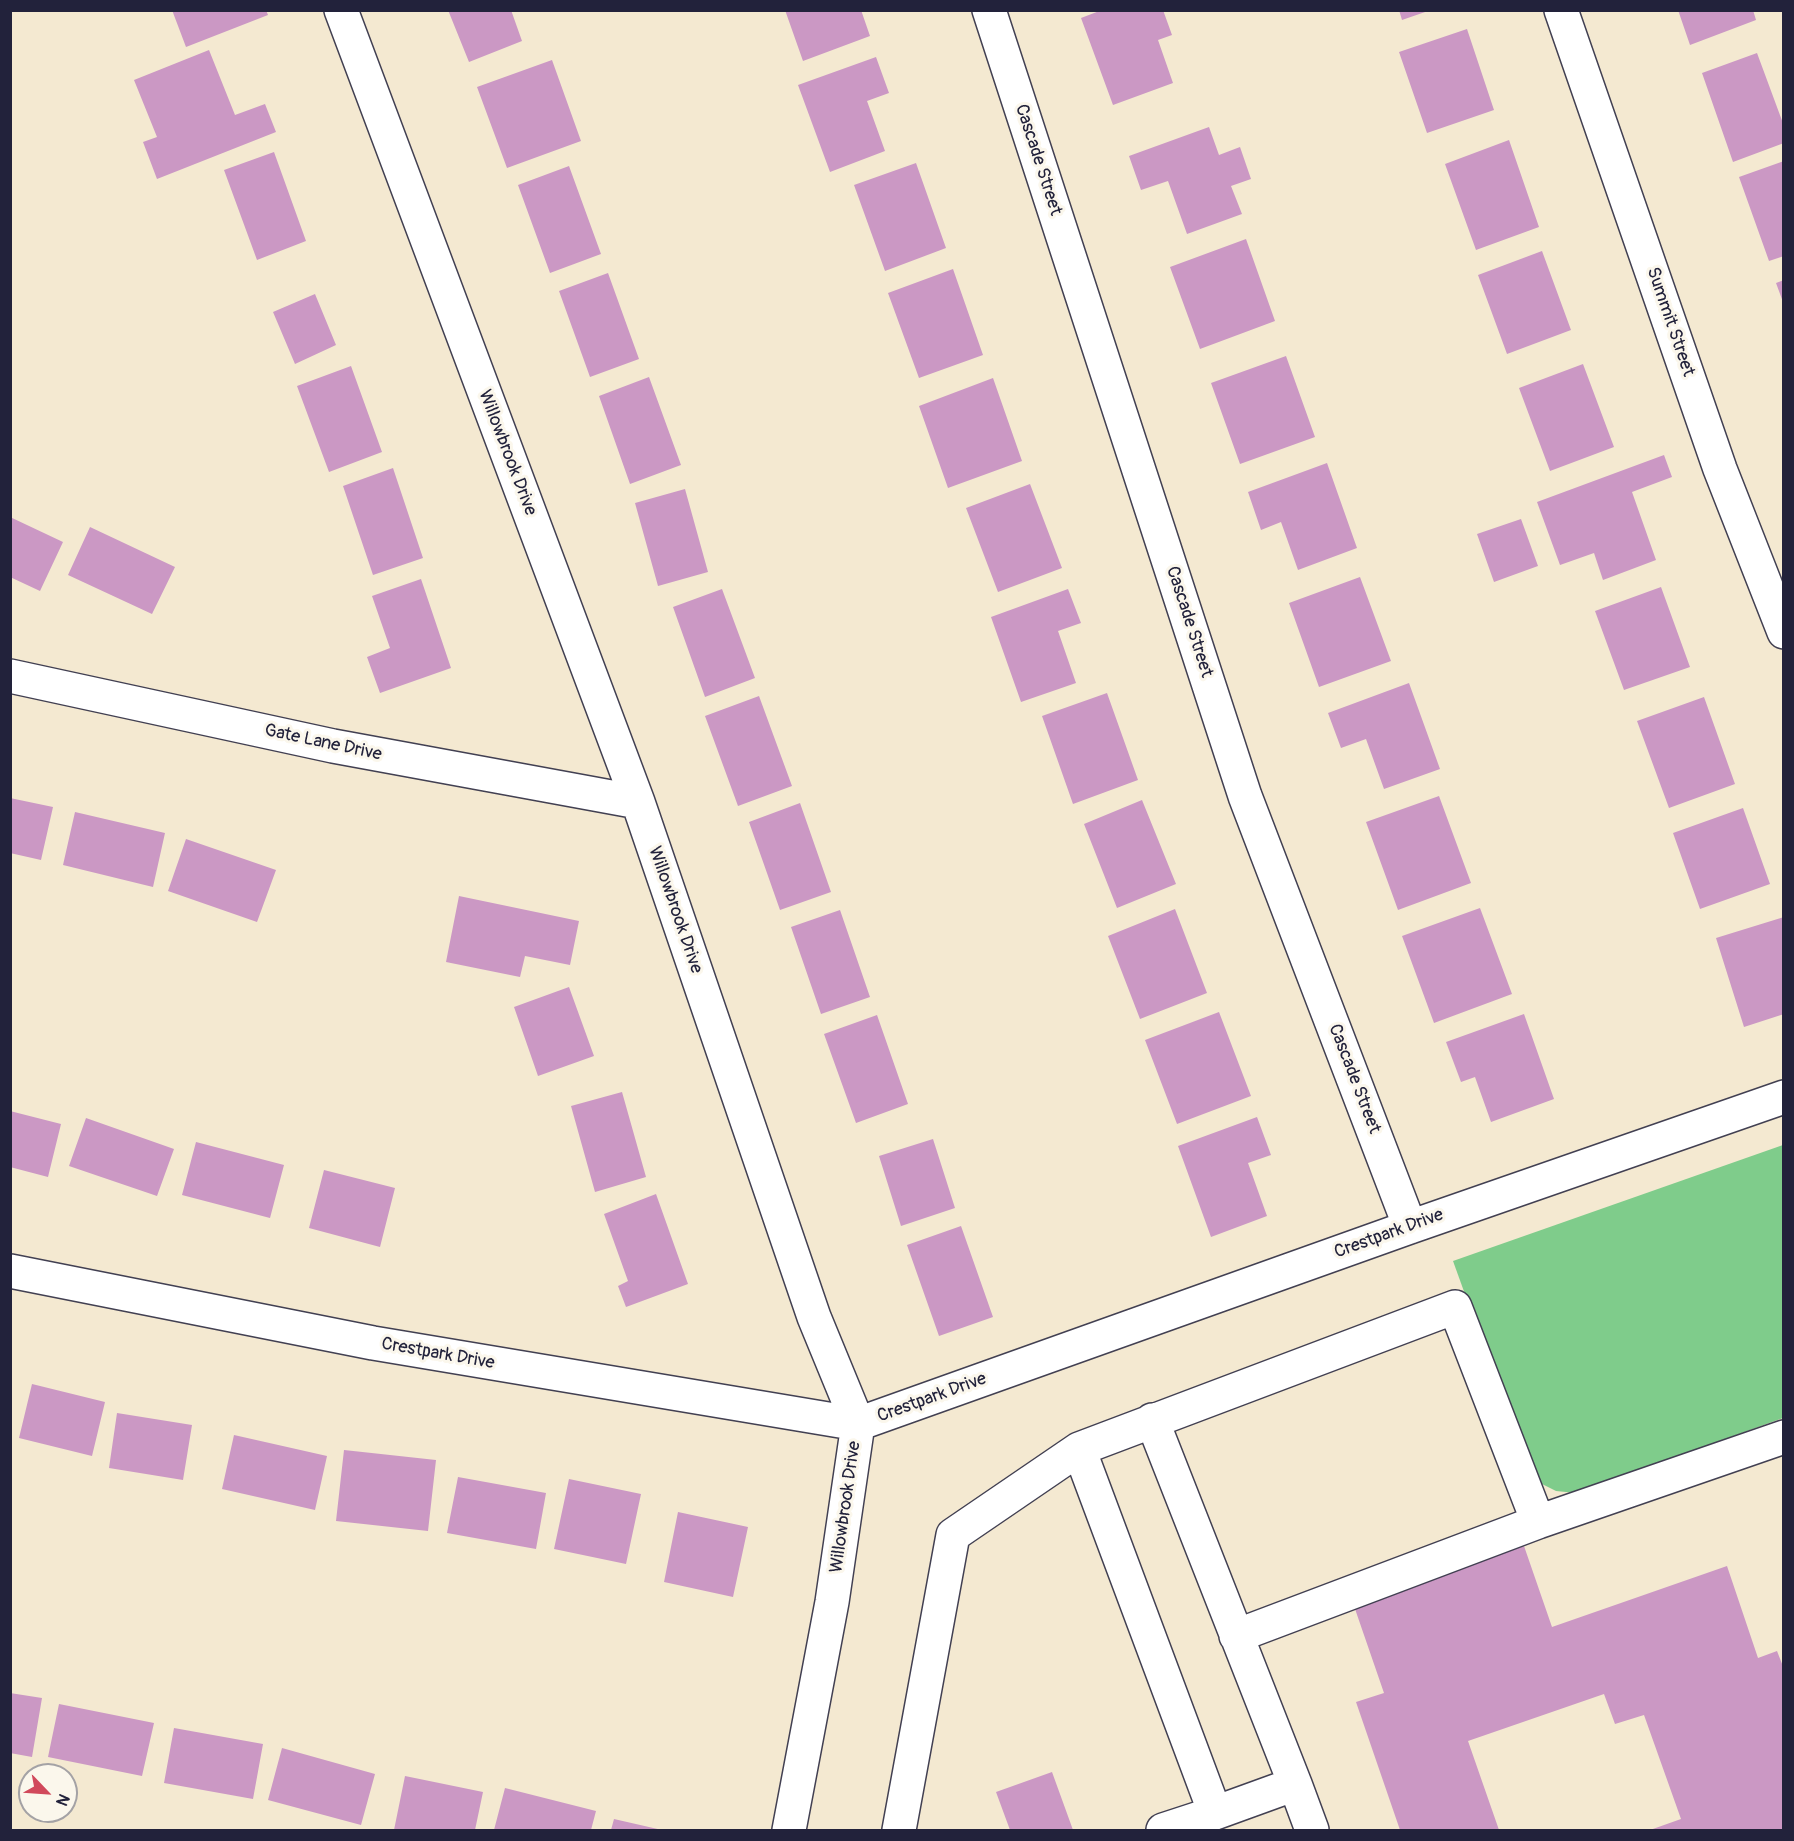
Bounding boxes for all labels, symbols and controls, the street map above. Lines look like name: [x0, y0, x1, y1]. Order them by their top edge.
street label: Cascade Street: [1010, 102, 1066, 218]
street label: Summit Street: [1641, 265, 1699, 379]
street label: Willowbrook Drive: [473, 387, 541, 519]
street label: Cascade Street: [1161, 564, 1217, 680]
street label: Gate Lane Drive: [262, 720, 384, 766]
street label: Willowbrook Drive: [643, 844, 707, 976]
street label: Cascade Street: [1323, 1021, 1385, 1137]
street label: Crestpark Drive: [1332, 1204, 1446, 1264]
street label: Crestpark Drive: [380, 1333, 496, 1375]
street label: Crestpark Drive: [875, 1368, 989, 1428]
street label: Willowbrook Drive: [826, 1440, 866, 1574]
north arrow: [18, 1763, 78, 1823]
text: N: [51, 1791, 74, 1809]

